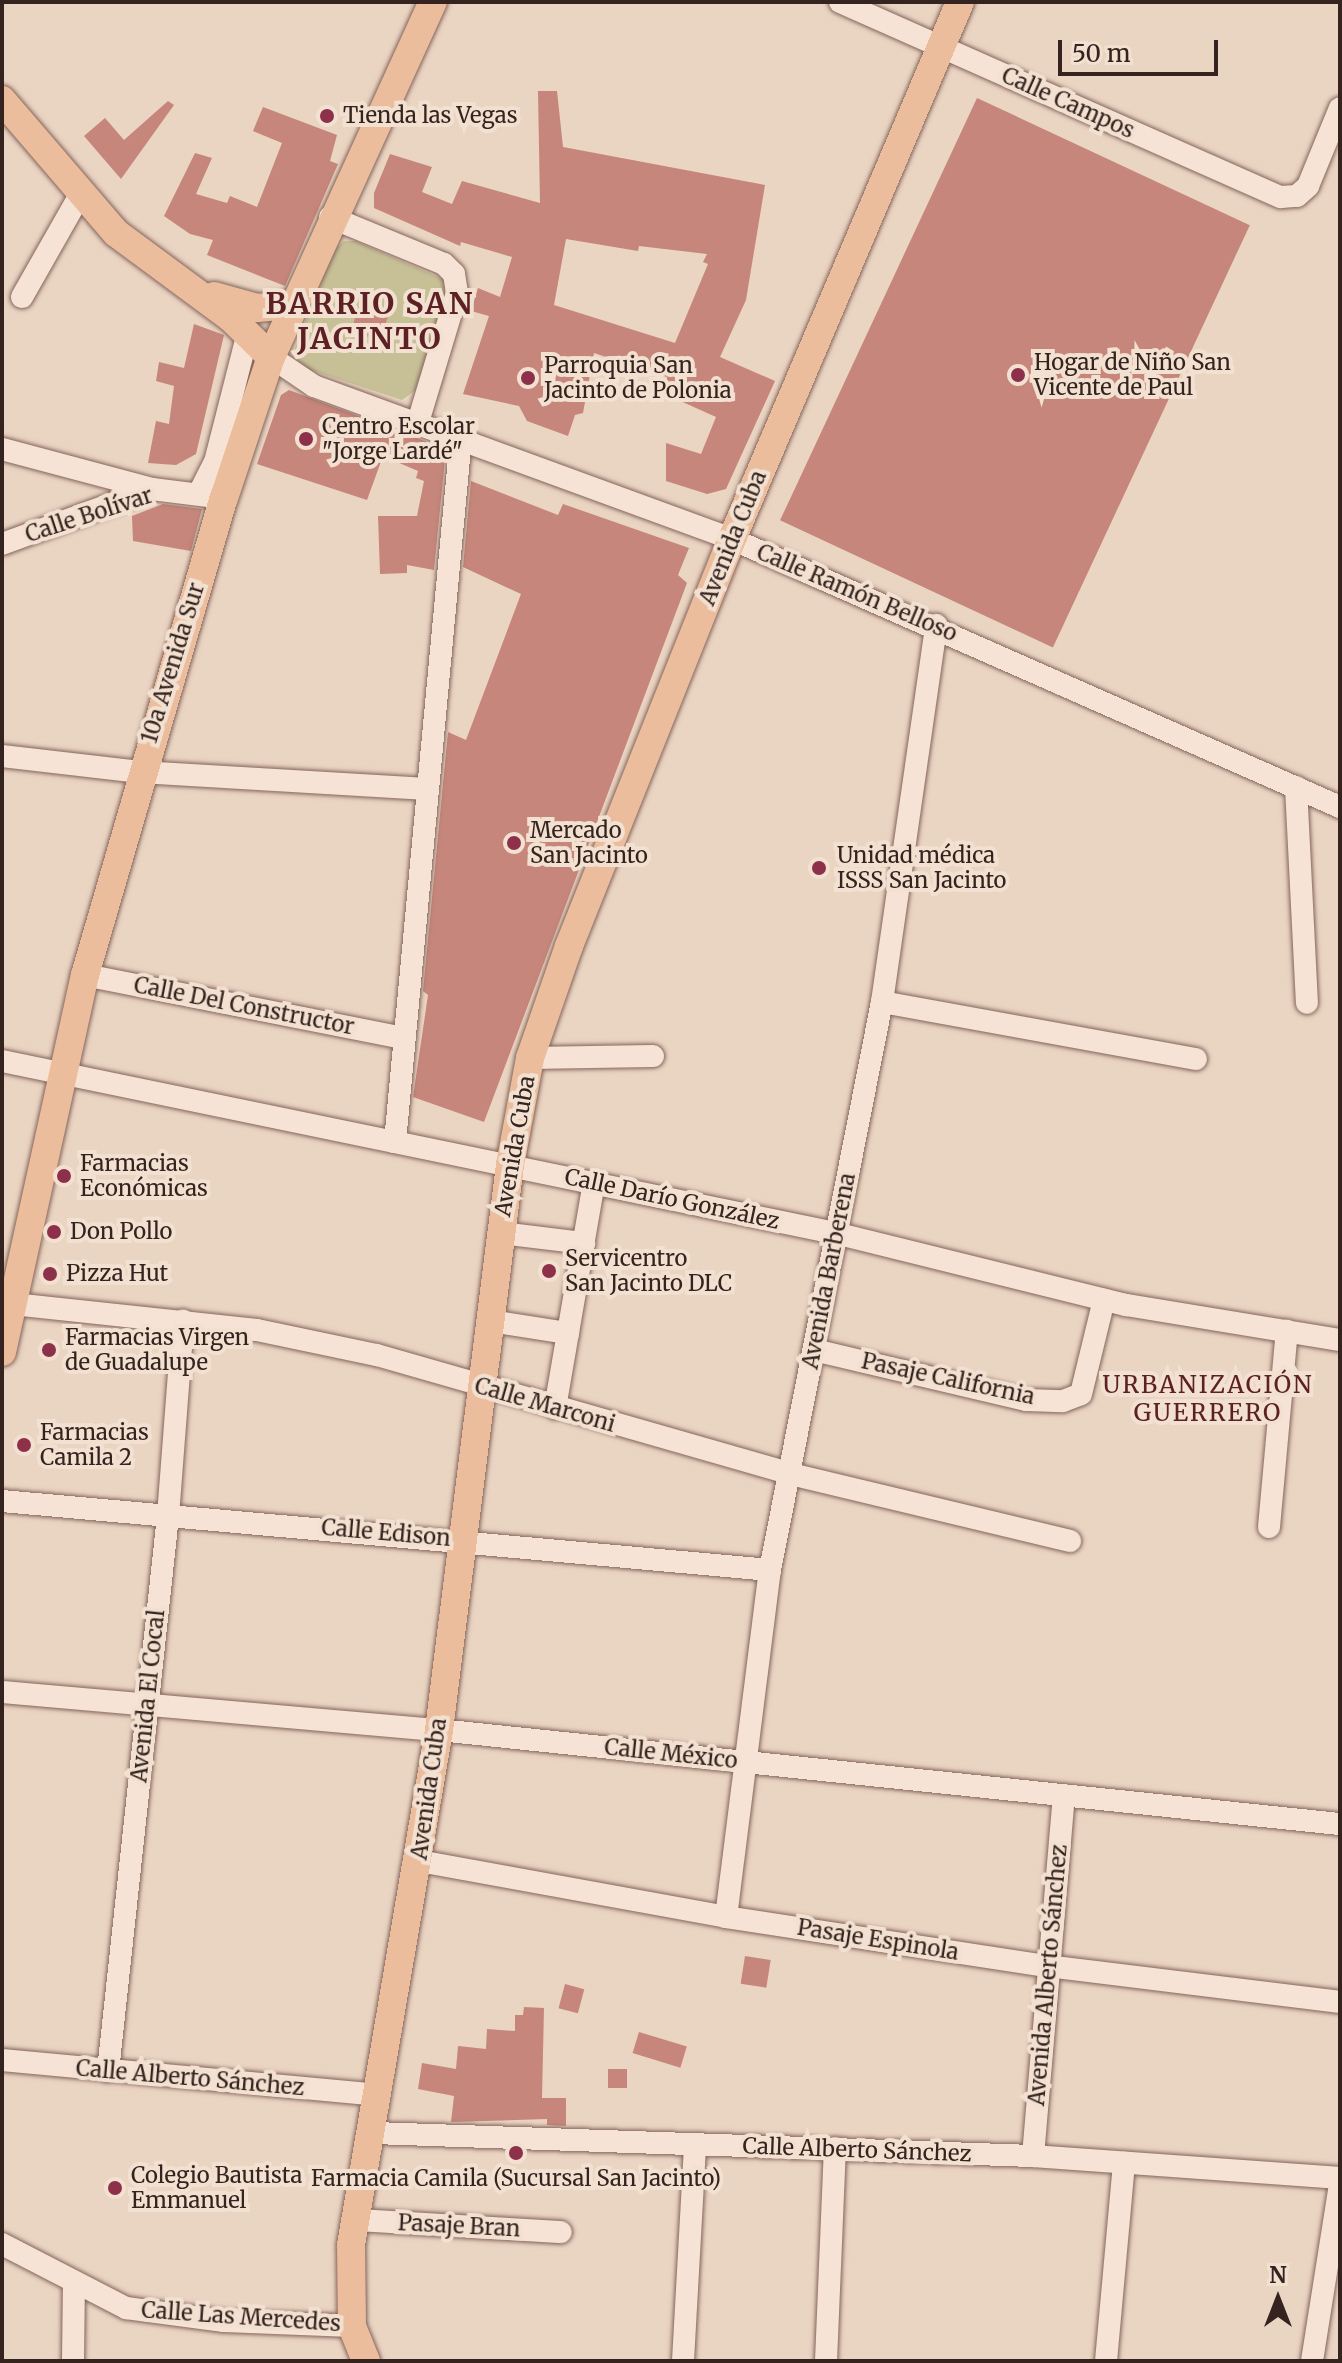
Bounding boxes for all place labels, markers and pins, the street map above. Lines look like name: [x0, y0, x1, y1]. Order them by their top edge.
place label: Tienda las Vegas: [343, 103, 518, 129]
marker: Tienda las Vegas: [318, 107, 336, 125]
place label: Hogar de Niño San Vicente de Paul: [1034, 349, 1231, 400]
place label: Parroquia San Jacinto de Polonia: [544, 352, 732, 404]
marker: Hogar de Niño San Vicente de Paul: [1009, 366, 1027, 384]
marker: Parroquia San Jacinto de Polonia: [519, 369, 537, 387]
place label: Centro Escolar "Jorge Lardé": [322, 413, 475, 464]
marker: Centro Escolar "Jorge Lardé": [297, 430, 315, 448]
place label: Mercado San Jacinto: [530, 817, 648, 868]
marker: Mercado San Jacinto: [505, 834, 523, 852]
place label: Unidad médica ISSS San Jacinto: [837, 842, 1006, 894]
marker: Unidad médica ISSS San Jacinto: [808, 857, 830, 879]
place label: Farmacias Económicas: [80, 1150, 208, 1202]
marker: Farmacias Económicas: [55, 1167, 73, 1185]
place label: Don Pollo: [70, 1219, 172, 1245]
marker: Don Pollo: [45, 1223, 63, 1241]
place label: Servicentro San Jacinto DLC: [565, 1245, 732, 1296]
place label: Pizza Hut: [66, 1261, 168, 1287]
marker: Servicentro San Jacinto DLC: [540, 1262, 558, 1280]
marker: Pizza Hut: [41, 1265, 59, 1283]
place label: Farmacias Virgen de Guadalupe: [65, 1324, 249, 1376]
marker: Farmacias Virgen de Guadalupe: [40, 1341, 58, 1359]
place label: Farmacias Camila 2: [40, 1419, 149, 1470]
marker: Farmacias Camila 2: [15, 1436, 33, 1454]
marker: Farmacia Camila (Sucursal San Jacinto): [507, 2144, 525, 2162]
place label: Colegio Bautista Emmanuel: [131, 2162, 302, 2214]
place label: Farmacia Camila (Sucursal San Jacinto): [311, 2166, 721, 2192]
marker: Colegio Bautista Emmanuel: [106, 2179, 124, 2197]

